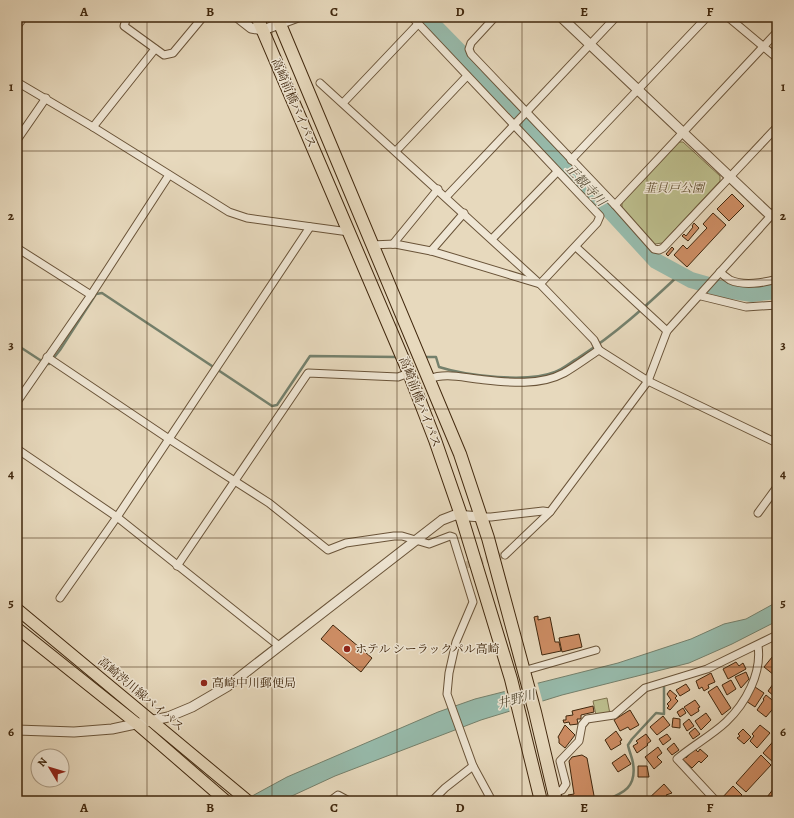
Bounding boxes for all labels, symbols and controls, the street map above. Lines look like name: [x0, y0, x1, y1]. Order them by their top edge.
text: A: [79, 3, 89, 20]
text: B: [206, 3, 214, 20]
text: C: [330, 3, 338, 20]
text: D: [455, 3, 465, 20]
text: E: [580, 3, 588, 20]
text: F: [707, 3, 714, 20]
street label: 高崎前橋バイパス: [268, 56, 320, 150]
text: 1: [9, 78, 14, 95]
text: 1: [781, 78, 786, 95]
water label: 正観寺川: [562, 160, 611, 211]
park label: 韮貝戸公園: [644, 180, 706, 196]
text: 2: [8, 207, 15, 224]
text: 2: [780, 207, 787, 224]
text: 3: [8, 336, 14, 353]
text: 3: [780, 336, 786, 353]
street label: 高崎前橋バイパス: [395, 354, 445, 450]
text: 4: [8, 465, 14, 482]
text: 4: [780, 465, 786, 482]
text: 5: [8, 594, 14, 611]
text: 5: [780, 594, 786, 611]
place label: ホテル シーラックパル高崎: [355, 641, 500, 657]
marker: ホテル シーラックパル高崎: [342, 644, 352, 654]
street label: 高崎渋川線バイパス: [95, 653, 187, 735]
place label: 高崎中川郵便局: [212, 675, 296, 691]
marker: 高崎中川郵便局: [199, 678, 209, 688]
water label: 井野川: [495, 685, 539, 712]
text: 6: [8, 723, 14, 740]
text: 6: [780, 723, 786, 740]
north arrow: [30, 748, 70, 788]
text: N: [34, 754, 51, 770]
text: A: [79, 799, 89, 816]
text: B: [206, 799, 214, 816]
text: C: [330, 799, 338, 816]
text: D: [455, 799, 465, 816]
text: E: [580, 799, 588, 816]
text: F: [707, 799, 714, 816]

